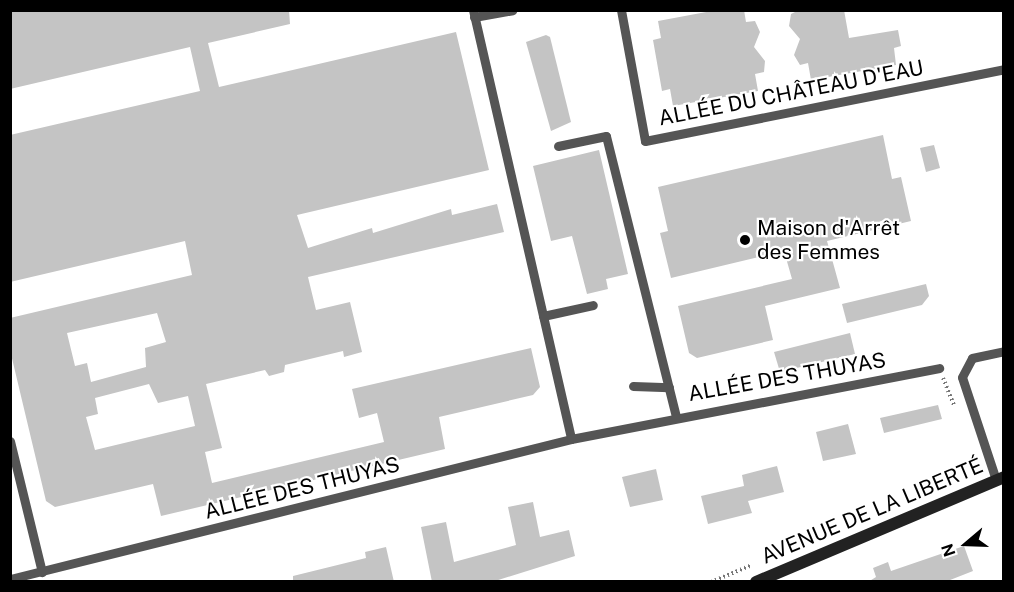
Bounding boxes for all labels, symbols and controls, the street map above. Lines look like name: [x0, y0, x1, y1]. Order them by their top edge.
street label: ALLÉE DU CHÂTEAU D'EAU: [656, 55, 926, 131]
place label: Maison d'Arrêt des Femmes: [757, 215, 900, 265]
marker: Maison d'Arrêt des Femmes: [738, 233, 752, 247]
street label: ALLÉE DES THUYAS: [686, 347, 888, 407]
street label: ALLÉE DES THUYAS: [202, 452, 402, 524]
street label: AVENUE DE LA LIBERTÉ: [757, 453, 987, 569]
north arrow: [936, 514, 996, 574]

